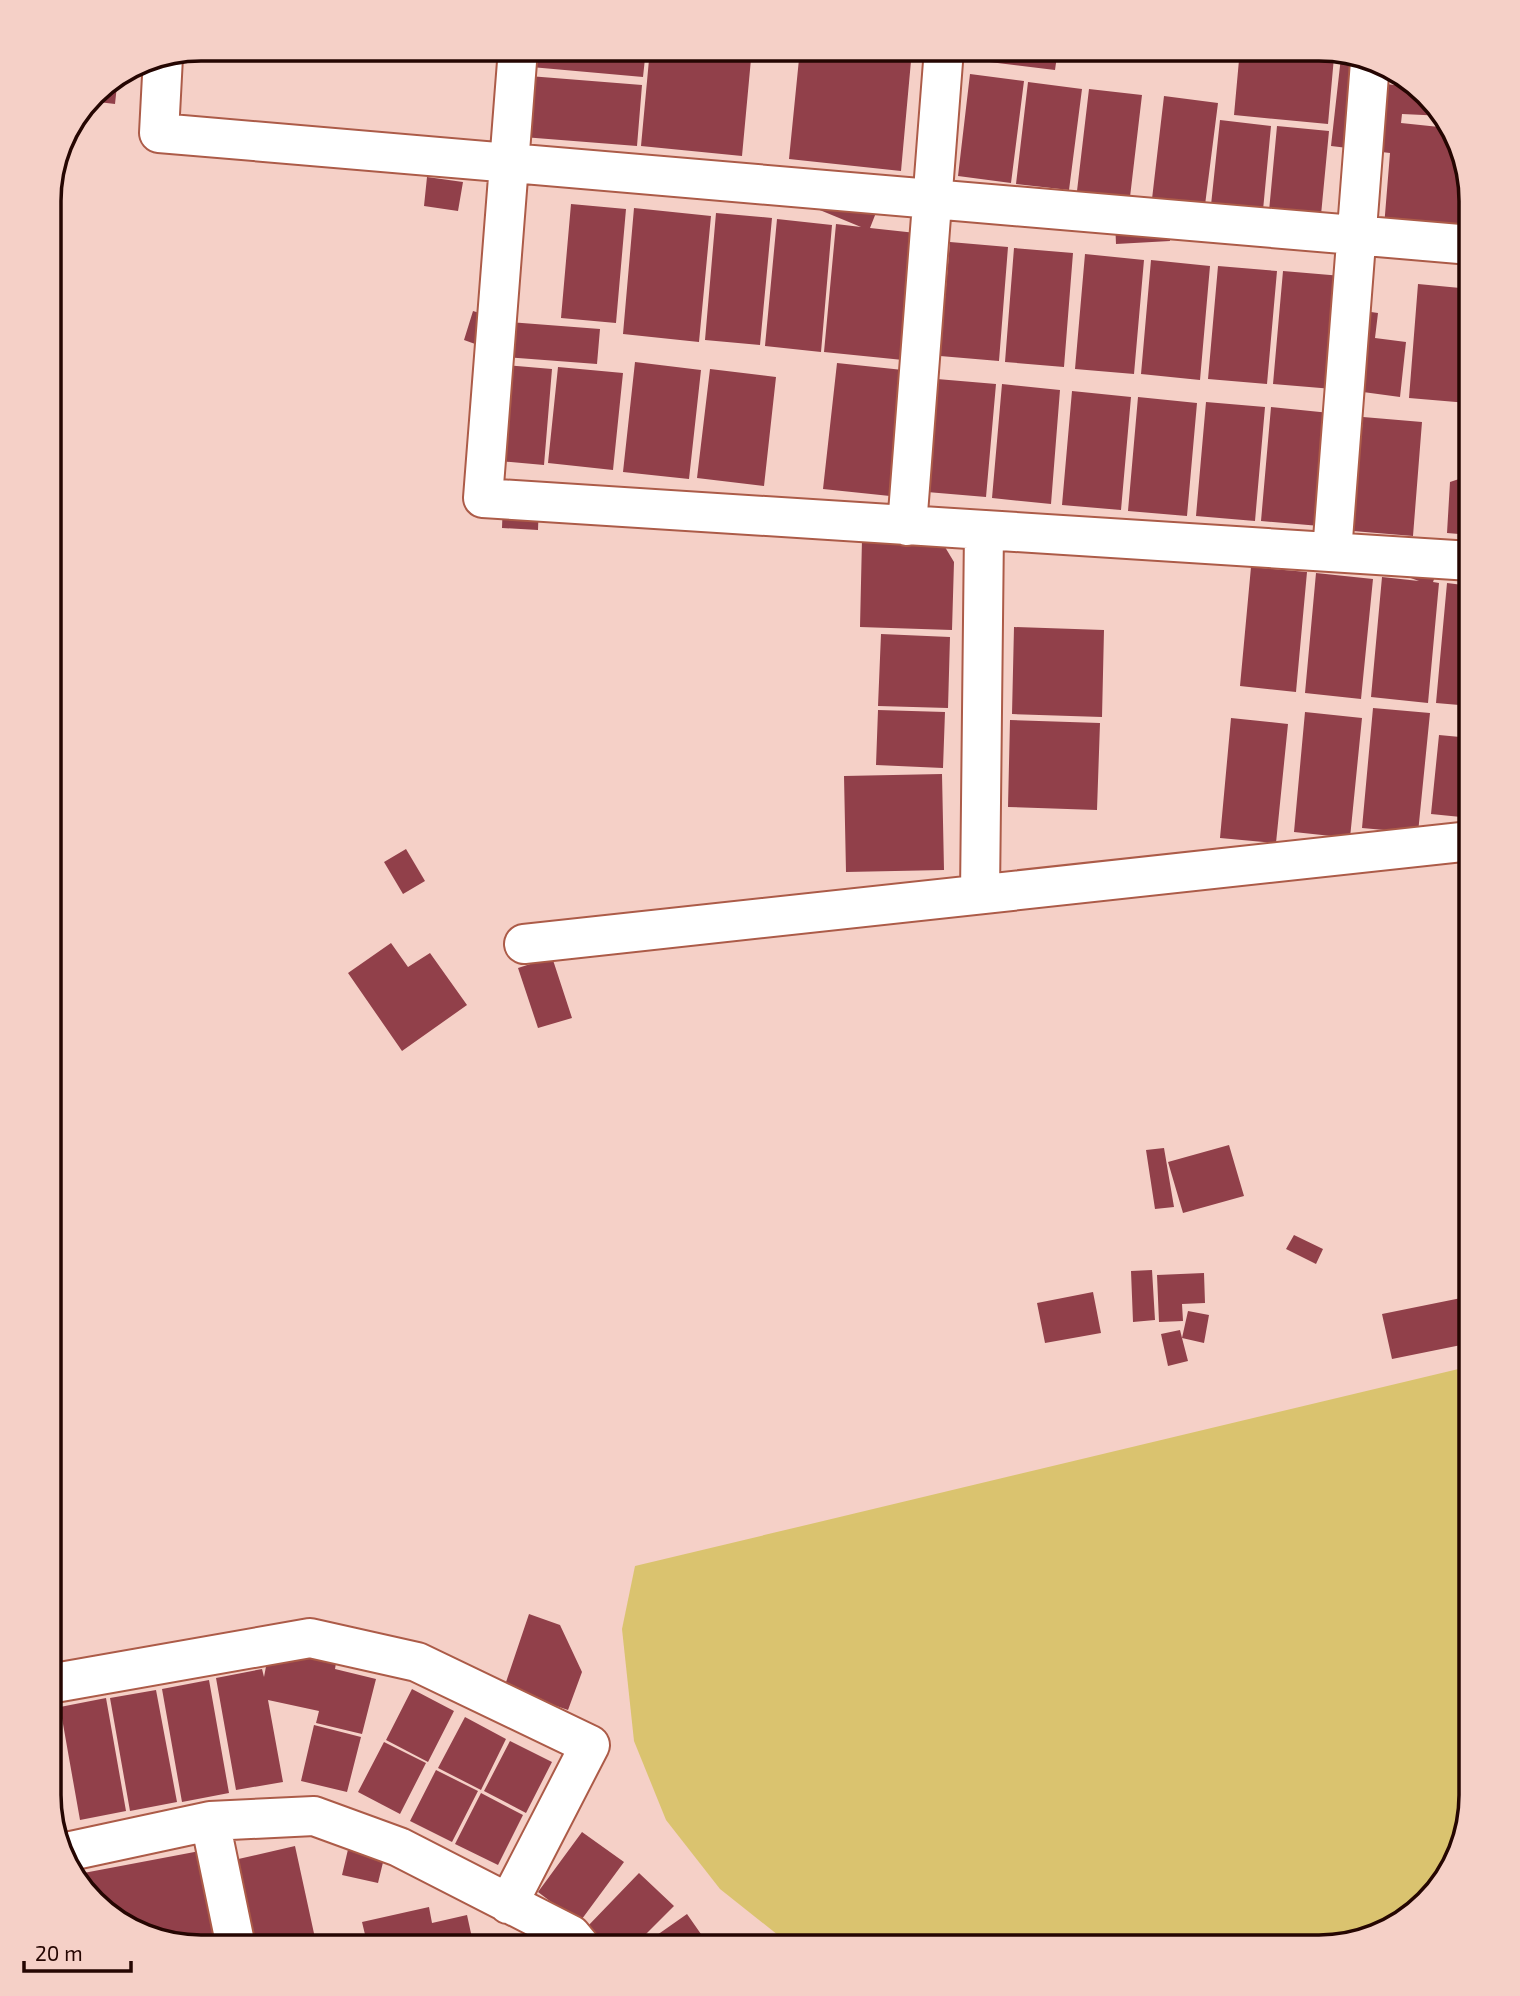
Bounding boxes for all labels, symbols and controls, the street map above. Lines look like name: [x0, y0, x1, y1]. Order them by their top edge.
scale bar: [24, 1930, 131, 1974]
text: 20 m: [35, 1940, 83, 1965]

